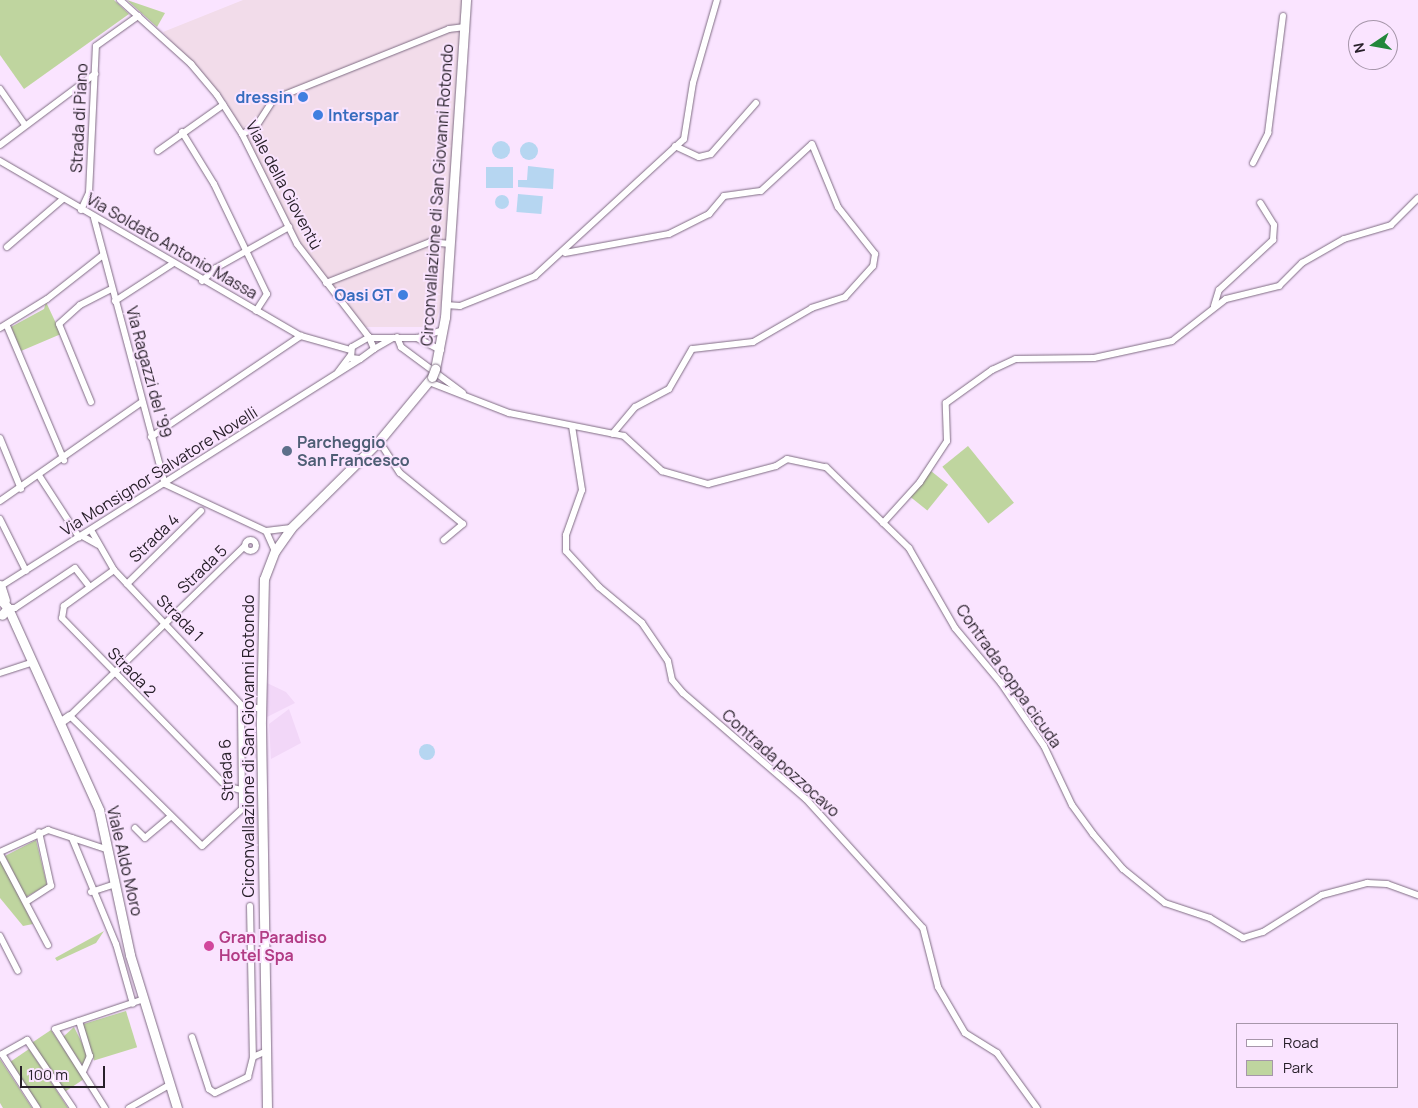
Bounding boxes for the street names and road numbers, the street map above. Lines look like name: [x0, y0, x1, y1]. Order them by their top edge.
street label: Circonvallazione di San Giovanni Rotondo: [417, 43, 457, 347]
street label: Strada di Piano: [67, 63, 91, 173]
street label: Viale della Gioventù: [242, 117, 326, 253]
street label: Via Soldato Antonio Massa: [83, 189, 261, 303]
street label: Via Ragazzi del '99: [122, 304, 176, 440]
street label: Via Monsignor Salvatore Novelli: [57, 402, 261, 540]
street label: Strada 4: [125, 510, 183, 566]
street label: Strada 5: [173, 541, 231, 597]
street label: Strada 1: [153, 591, 207, 645]
street label: Circonvallazione di San Giovanni Rotondo: [238, 595, 258, 897]
street label: Contrada coppa cicuda: [952, 600, 1066, 752]
street label: Strada 2: [104, 643, 160, 701]
street label: Contrada pozzocavo: [718, 705, 844, 821]
street label: Strada 6: [215, 738, 237, 802]
street label: Viale Aldo Moro: [103, 804, 147, 918]

